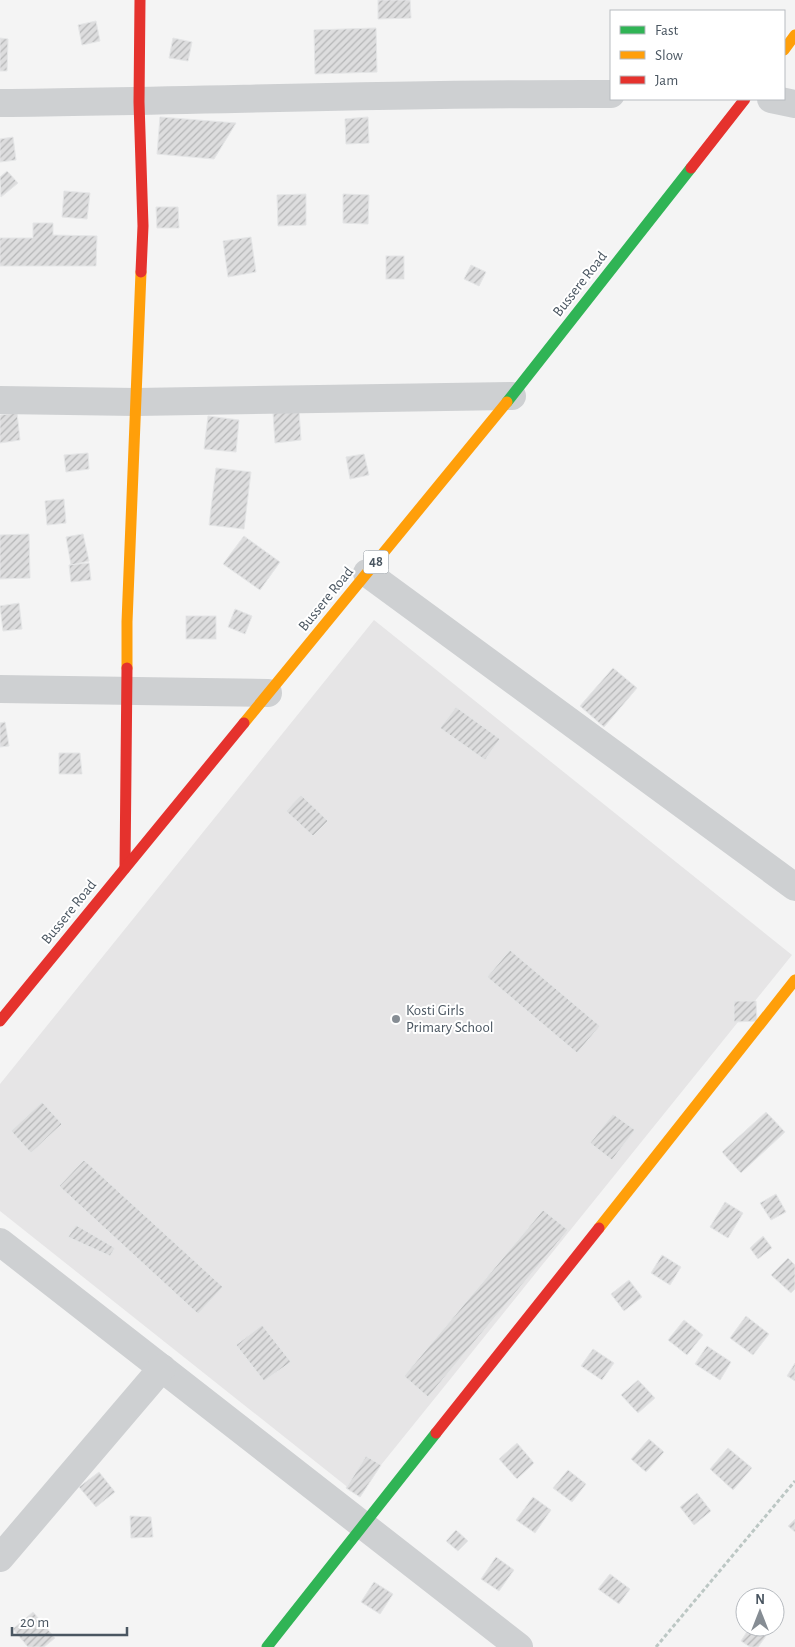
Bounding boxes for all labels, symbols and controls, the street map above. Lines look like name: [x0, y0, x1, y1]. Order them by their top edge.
legend: [610, 10, 785, 100]
text: Fast: [655, 23, 679, 38]
text: Slow: [655, 48, 683, 63]
text: Jam: [655, 73, 678, 88]
street label: Bussere Road: [550, 249, 610, 319]
road number: 48: [364, 550, 388, 574]
street label: Bussere Road: [296, 564, 356, 634]
street label: Bussere Road: [39, 877, 99, 947]
place label: Kosti Girls Primary School: [406, 1003, 494, 1035]
marker: Kosti Girls Primary School: [390, 1013, 402, 1025]
north arrow: [735, 1587, 785, 1637]
text: N: [755, 1593, 765, 1607]
scale bar: [12, 1604, 128, 1636]
text: 20 m: [20, 1615, 49, 1630]

